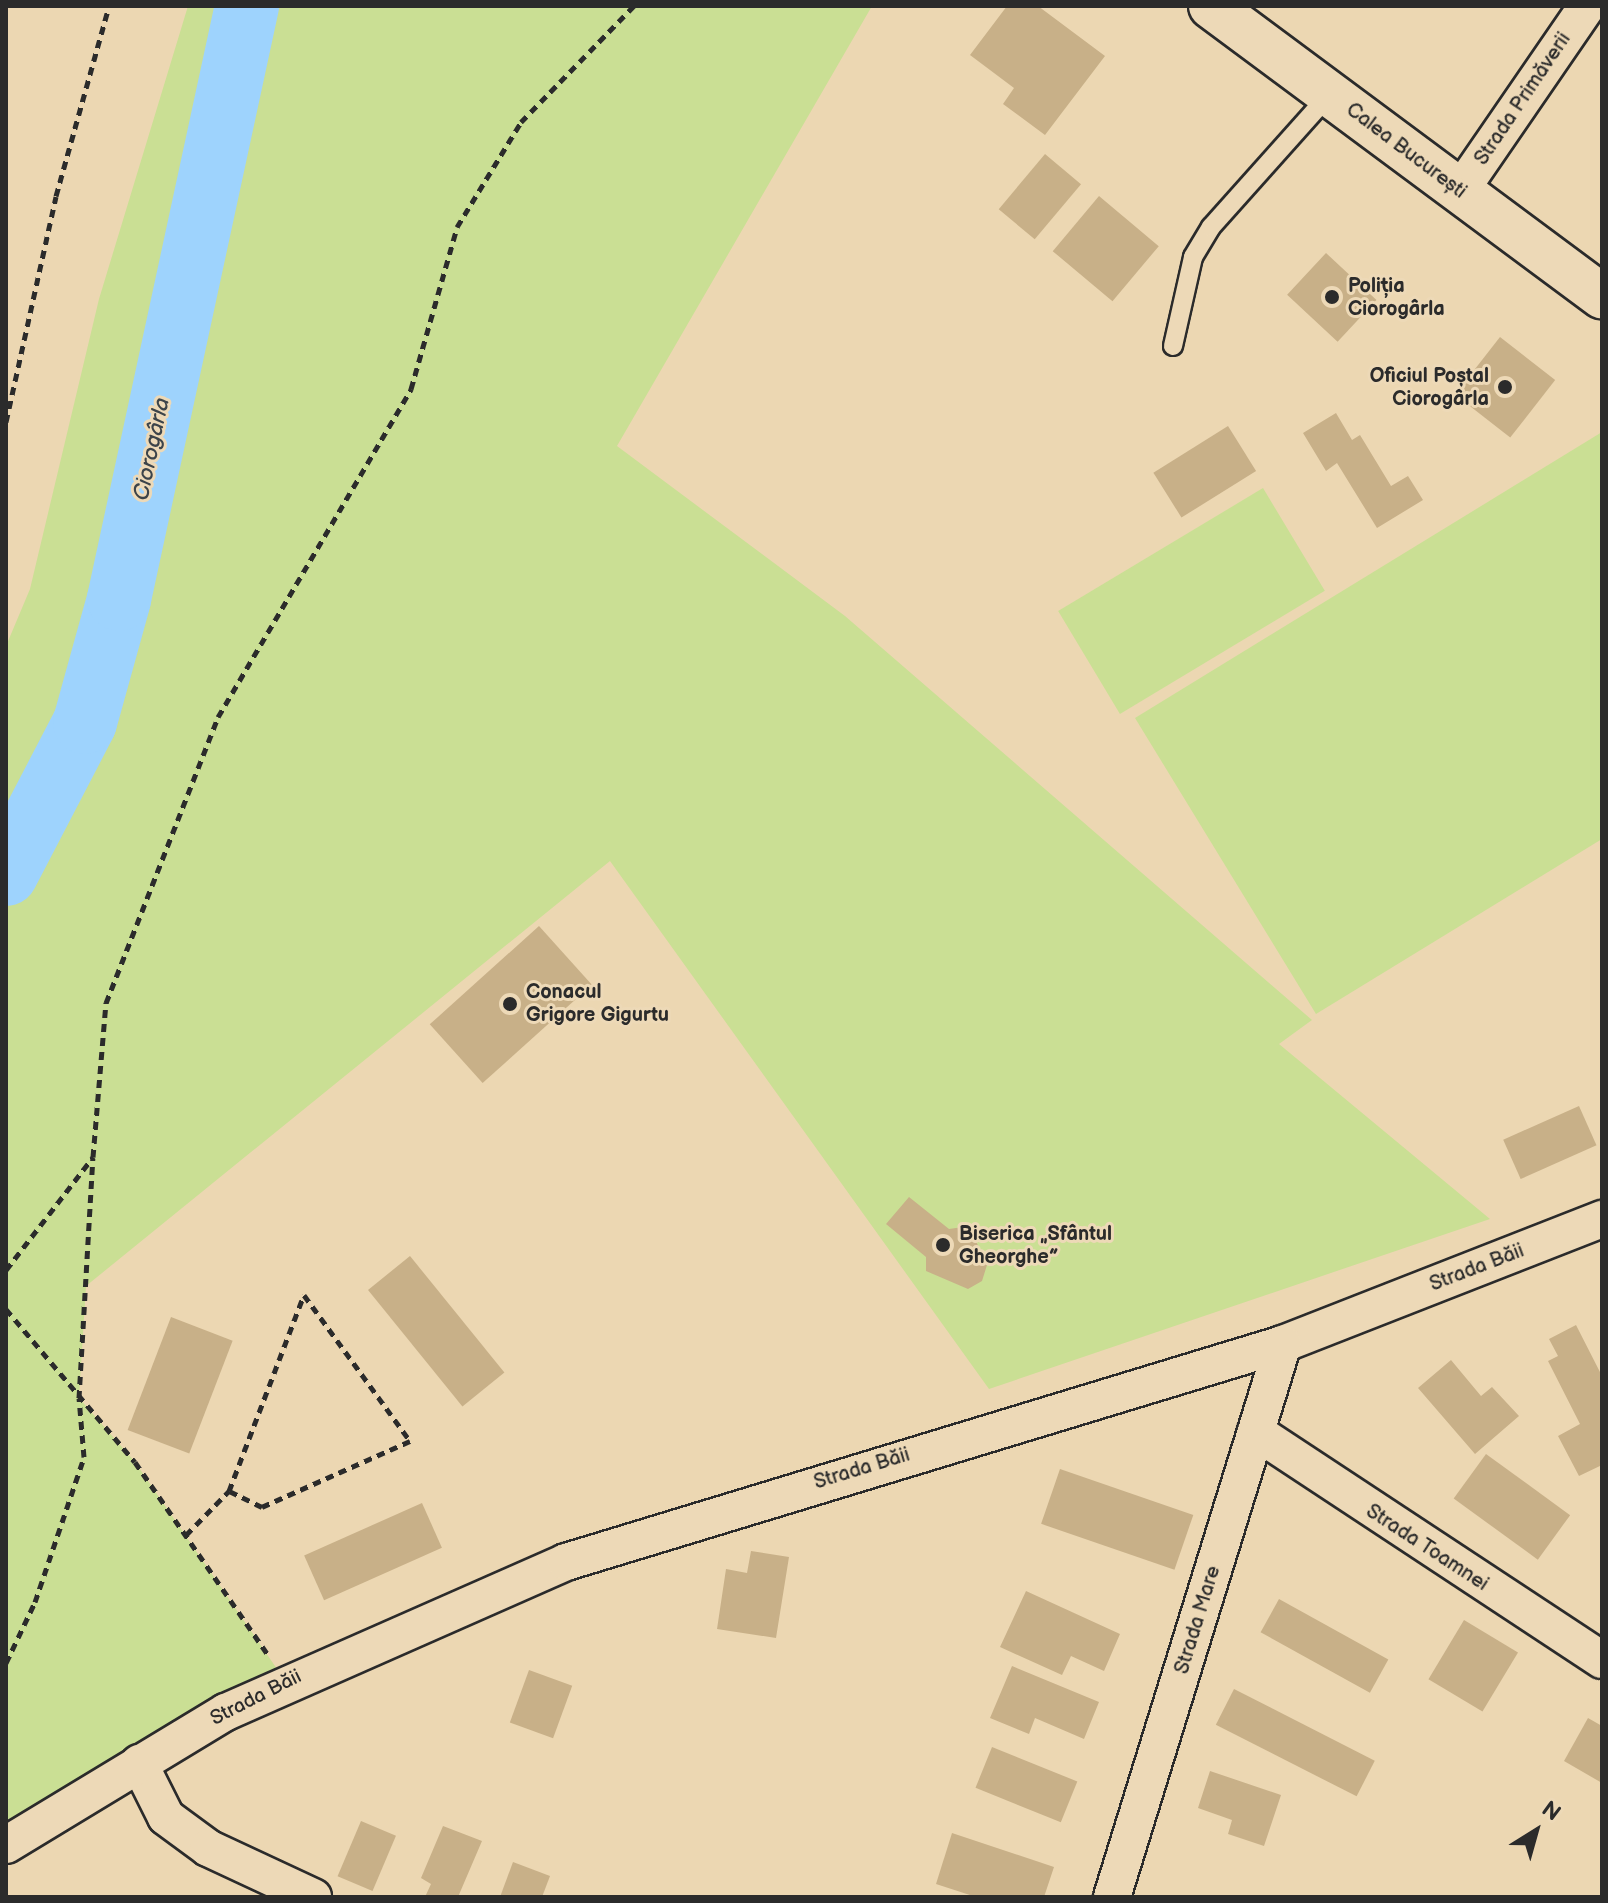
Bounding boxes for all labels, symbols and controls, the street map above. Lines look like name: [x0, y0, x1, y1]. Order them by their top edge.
street label: Strada Primăverii: [1470, 28, 1576, 170]
street label: Calea București: [1341, 98, 1471, 204]
place label: Poliția Ciorogârla: [1348, 274, 1445, 321]
marker: Poliția Ciorogârla: [1323, 288, 1341, 306]
place label: Oficiul Poștal Ciorogârla: [1370, 364, 1489, 411]
marker: Oficiul Poștal Ciorogârla: [1496, 378, 1514, 396]
water label: Ciorogârla: [128, 395, 176, 503]
place label: Conacul Grigore Gigurtu: [526, 980, 669, 1027]
marker: Conacul Grigore Gigurtu: [501, 995, 519, 1013]
place label: Biserica „Sfântul Gheorghe”: [959, 1222, 1112, 1269]
marker: Biserica „Sfântul Gheorghe”: [934, 1236, 952, 1254]
street label: Strada Băii: [1427, 1239, 1527, 1297]
street label: Strada Băii: [811, 1443, 913, 1495]
street label: Strada Toamnei: [1361, 1499, 1493, 1597]
street label: Strada Mare: [1170, 1563, 1226, 1677]
street label: Strada Băii: [206, 1665, 306, 1731]
north arrow: [1496, 1791, 1576, 1871]
text: N: [1536, 1796, 1565, 1827]

